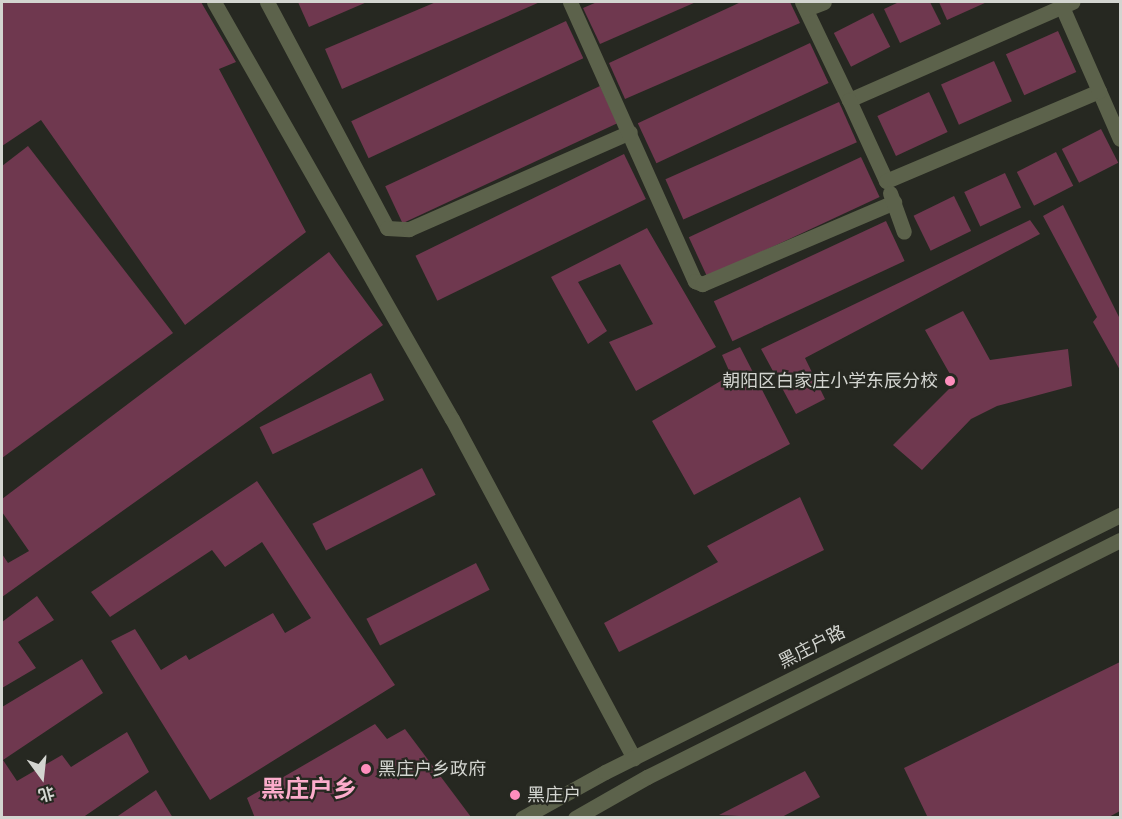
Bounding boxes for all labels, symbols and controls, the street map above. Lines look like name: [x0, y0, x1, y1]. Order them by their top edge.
place label: 朝阳区白家庄小学东辰分校: [722, 370, 938, 392]
marker: 朝阳区白家庄小学东辰分校: [943, 374, 957, 388]
street label: 黑庄户路: [775, 621, 849, 673]
north arrow: [12, 747, 72, 807]
place label: 黑庄户乡政府: [378, 758, 486, 780]
marker: 黑庄户乡政府: [359, 762, 373, 776]
district label: 黑庄户乡: [261, 775, 357, 803]
text: 北: [36, 781, 58, 808]
place label: 黑庄户: [527, 784, 581, 806]
marker: 黑庄户: [508, 788, 522, 802]

